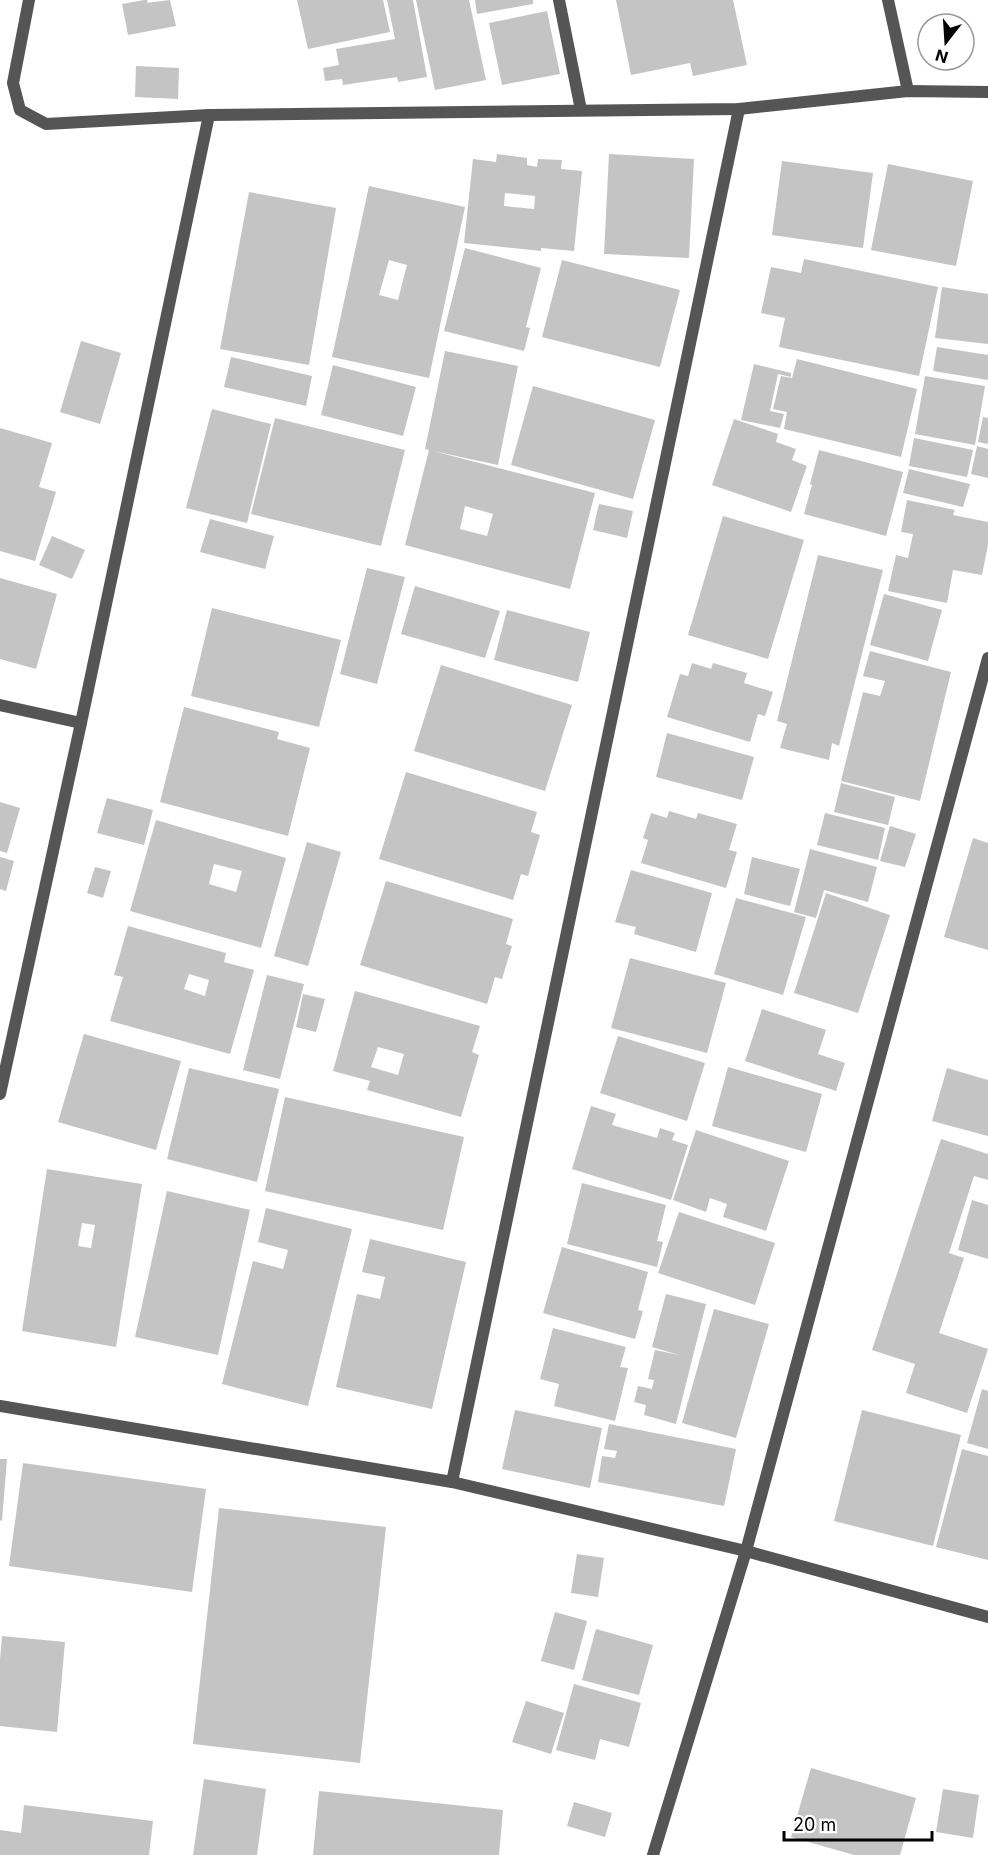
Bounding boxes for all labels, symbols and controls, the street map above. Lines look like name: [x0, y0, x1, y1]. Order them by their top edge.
north arrow: [916, 12, 976, 72]
text: N: [933, 45, 950, 68]
scale bar: [784, 1804, 932, 1842]
text: 20 m: [793, 1814, 836, 1835]

